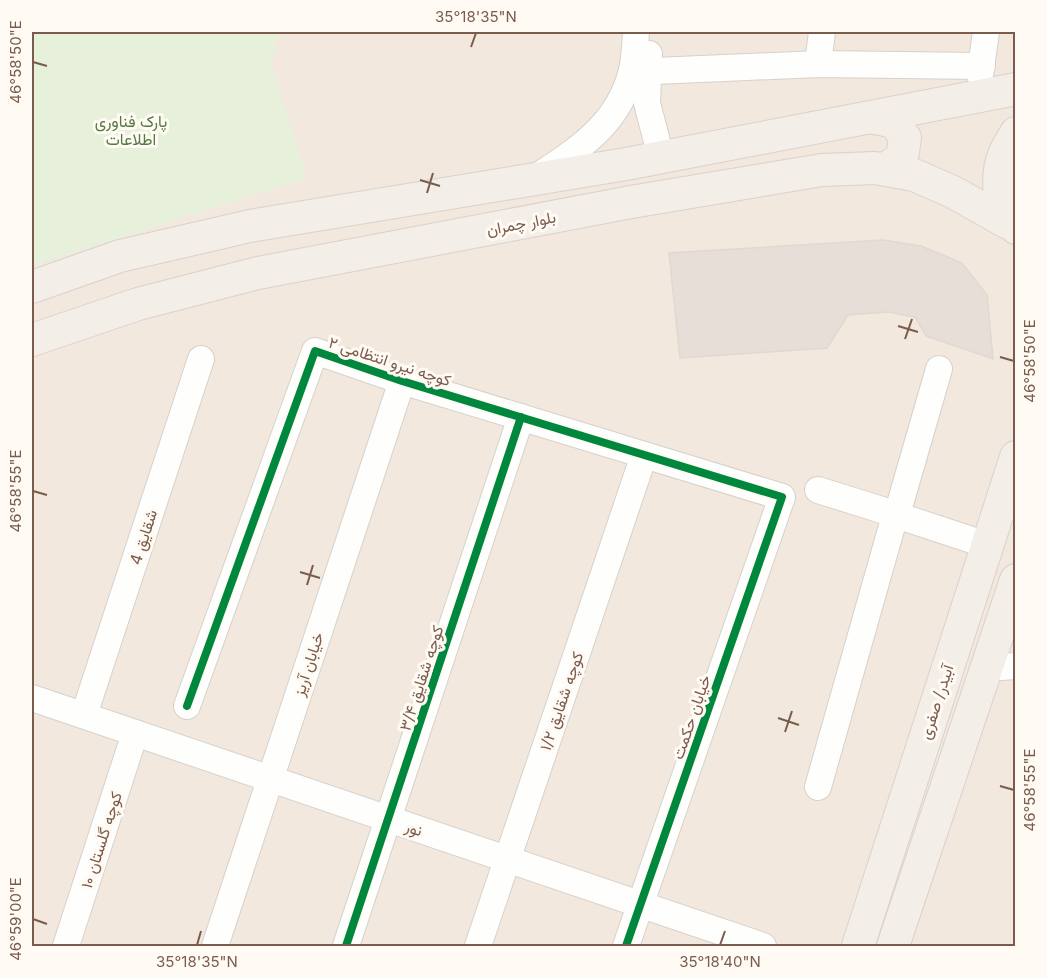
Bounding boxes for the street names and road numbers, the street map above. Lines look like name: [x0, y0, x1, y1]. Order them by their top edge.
street label: بلوار چمران: [485, 206, 558, 241]
street label: کوچه نیرو انتظامی ۲: [326, 332, 454, 392]
street label: شقایق 4: [125, 507, 162, 567]
street label: کوچه شقایق ۳/۴: [395, 623, 449, 734]
street label: خیابان آریز: [288, 629, 329, 700]
street label: کوچه شقایق ۱/۲: [535, 649, 589, 754]
street label: آبیدر/ صفری: [915, 661, 959, 742]
street label: خیابان حکمت: [667, 672, 715, 762]
street label: کوچه گلستان ۱۰: [76, 789, 128, 891]
street label: نور: [401, 815, 425, 841]

